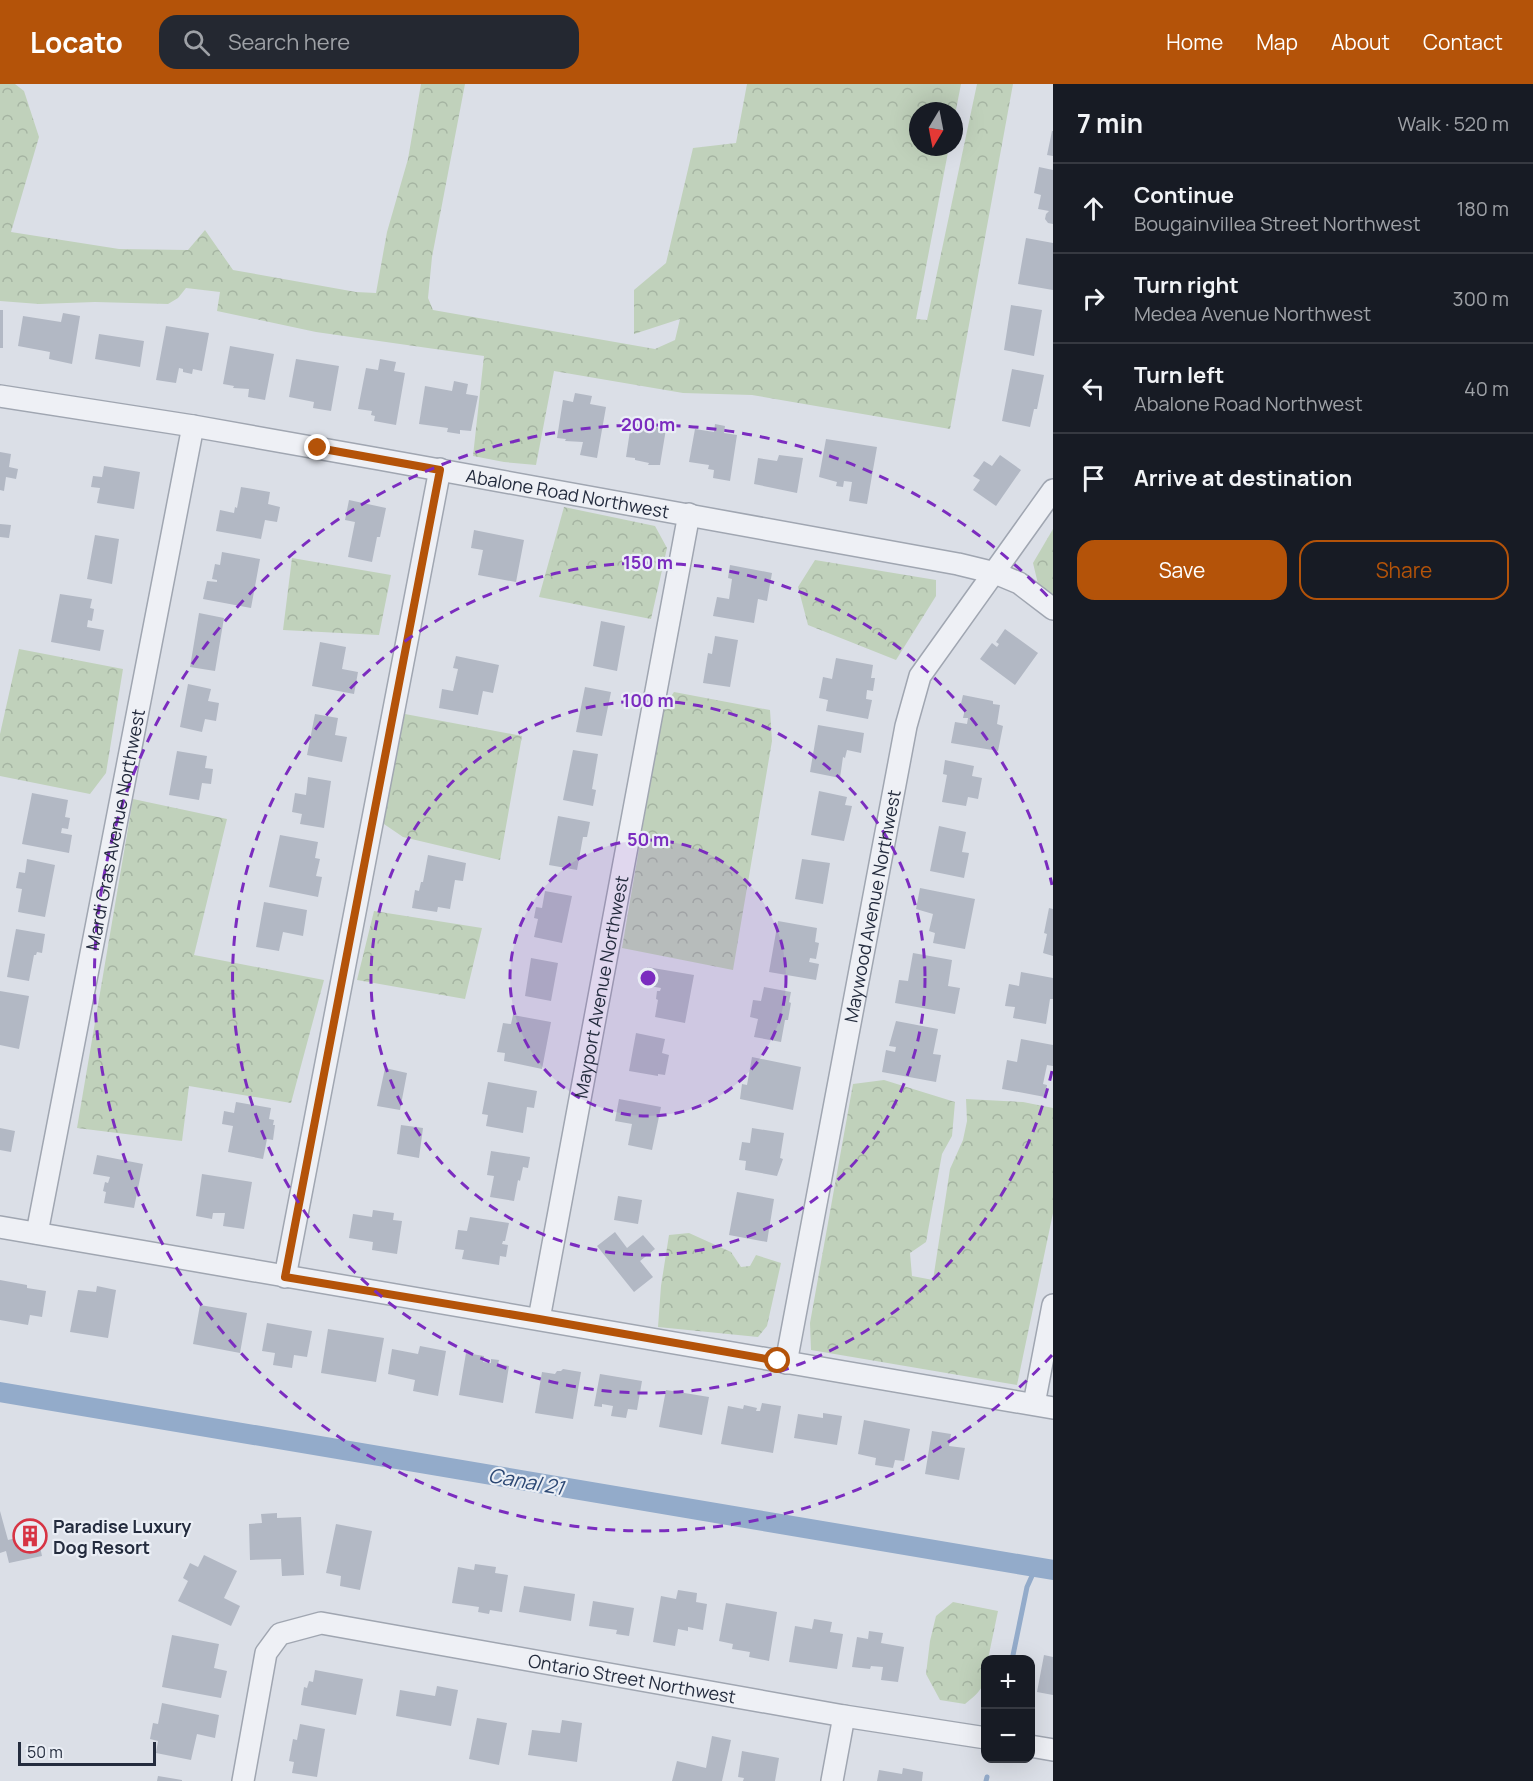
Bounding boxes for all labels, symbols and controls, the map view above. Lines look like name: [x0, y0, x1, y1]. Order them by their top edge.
search box: [159, 15, 579, 69]
text: Locato: [30, 23, 123, 61]
icon: search: [180, 26, 213, 59]
text: Search here: [228, 27, 350, 57]
text: Home: [1166, 28, 1223, 56]
text: Map: [1256, 28, 1298, 56]
text: About: [1331, 28, 1390, 56]
text: Contact: [1423, 28, 1503, 56]
north arrow: [909, 102, 963, 156]
text: 7 min: [1077, 105, 1143, 141]
text: Walk · 520 m: [1397, 110, 1509, 137]
text: Continue: [1134, 180, 1234, 210]
icon: ahead: [1077, 192, 1110, 225]
text: 180 m: [1456, 195, 1509, 222]
text: Bougainvillea Street Northwest: [1134, 210, 1421, 237]
text: Turn right: [1134, 270, 1239, 300]
icon: right: [1077, 282, 1110, 315]
text: 300 m: [1453, 285, 1509, 312]
text: Medea Avenue Northwest: [1134, 300, 1371, 327]
text: Turn left: [1134, 360, 1224, 390]
icon: left: [1077, 372, 1110, 405]
text: 40 m: [1464, 375, 1509, 402]
text: Abalone Road Northwest: [1134, 390, 1363, 417]
text: 200 m: [621, 412, 675, 436]
route end: [304, 434, 330, 460]
icon: arrive: [1077, 462, 1110, 495]
street label: Abalone Road Northwest: [464, 463, 671, 523]
text: Arrive at destination: [1134, 463, 1352, 493]
button: Save: [1077, 540, 1287, 600]
button: Share: [1299, 540, 1509, 600]
text: 150 m: [623, 550, 673, 574]
text: 100 m: [622, 688, 674, 712]
street label: Mardi Gras Avenue Northwest: [80, 707, 150, 952]
street label: Maywood Avenue Northwest: [838, 788, 906, 1024]
text: 50 m: [627, 827, 669, 851]
street label: Mayport Avenue Northwest: [568, 873, 633, 1100]
centre of rings: [638, 968, 658, 988]
route start: [764, 1347, 790, 1373]
water label: Canal 21: [486, 1461, 568, 1501]
place label: Paradise Luxury Dog Resort: [53, 1514, 191, 1559]
building icon: Paradise Luxury Dog Resort: [12, 1518, 48, 1554]
street label: Ontario Street Northwest: [526, 1648, 738, 1709]
map controls: [981, 1655, 1035, 1763]
button: +: [981, 1655, 1035, 1709]
button: −: [981, 1709, 1035, 1763]
scale bar: [18, 1739, 156, 1766]
text: 50 m: [27, 1741, 63, 1763]

